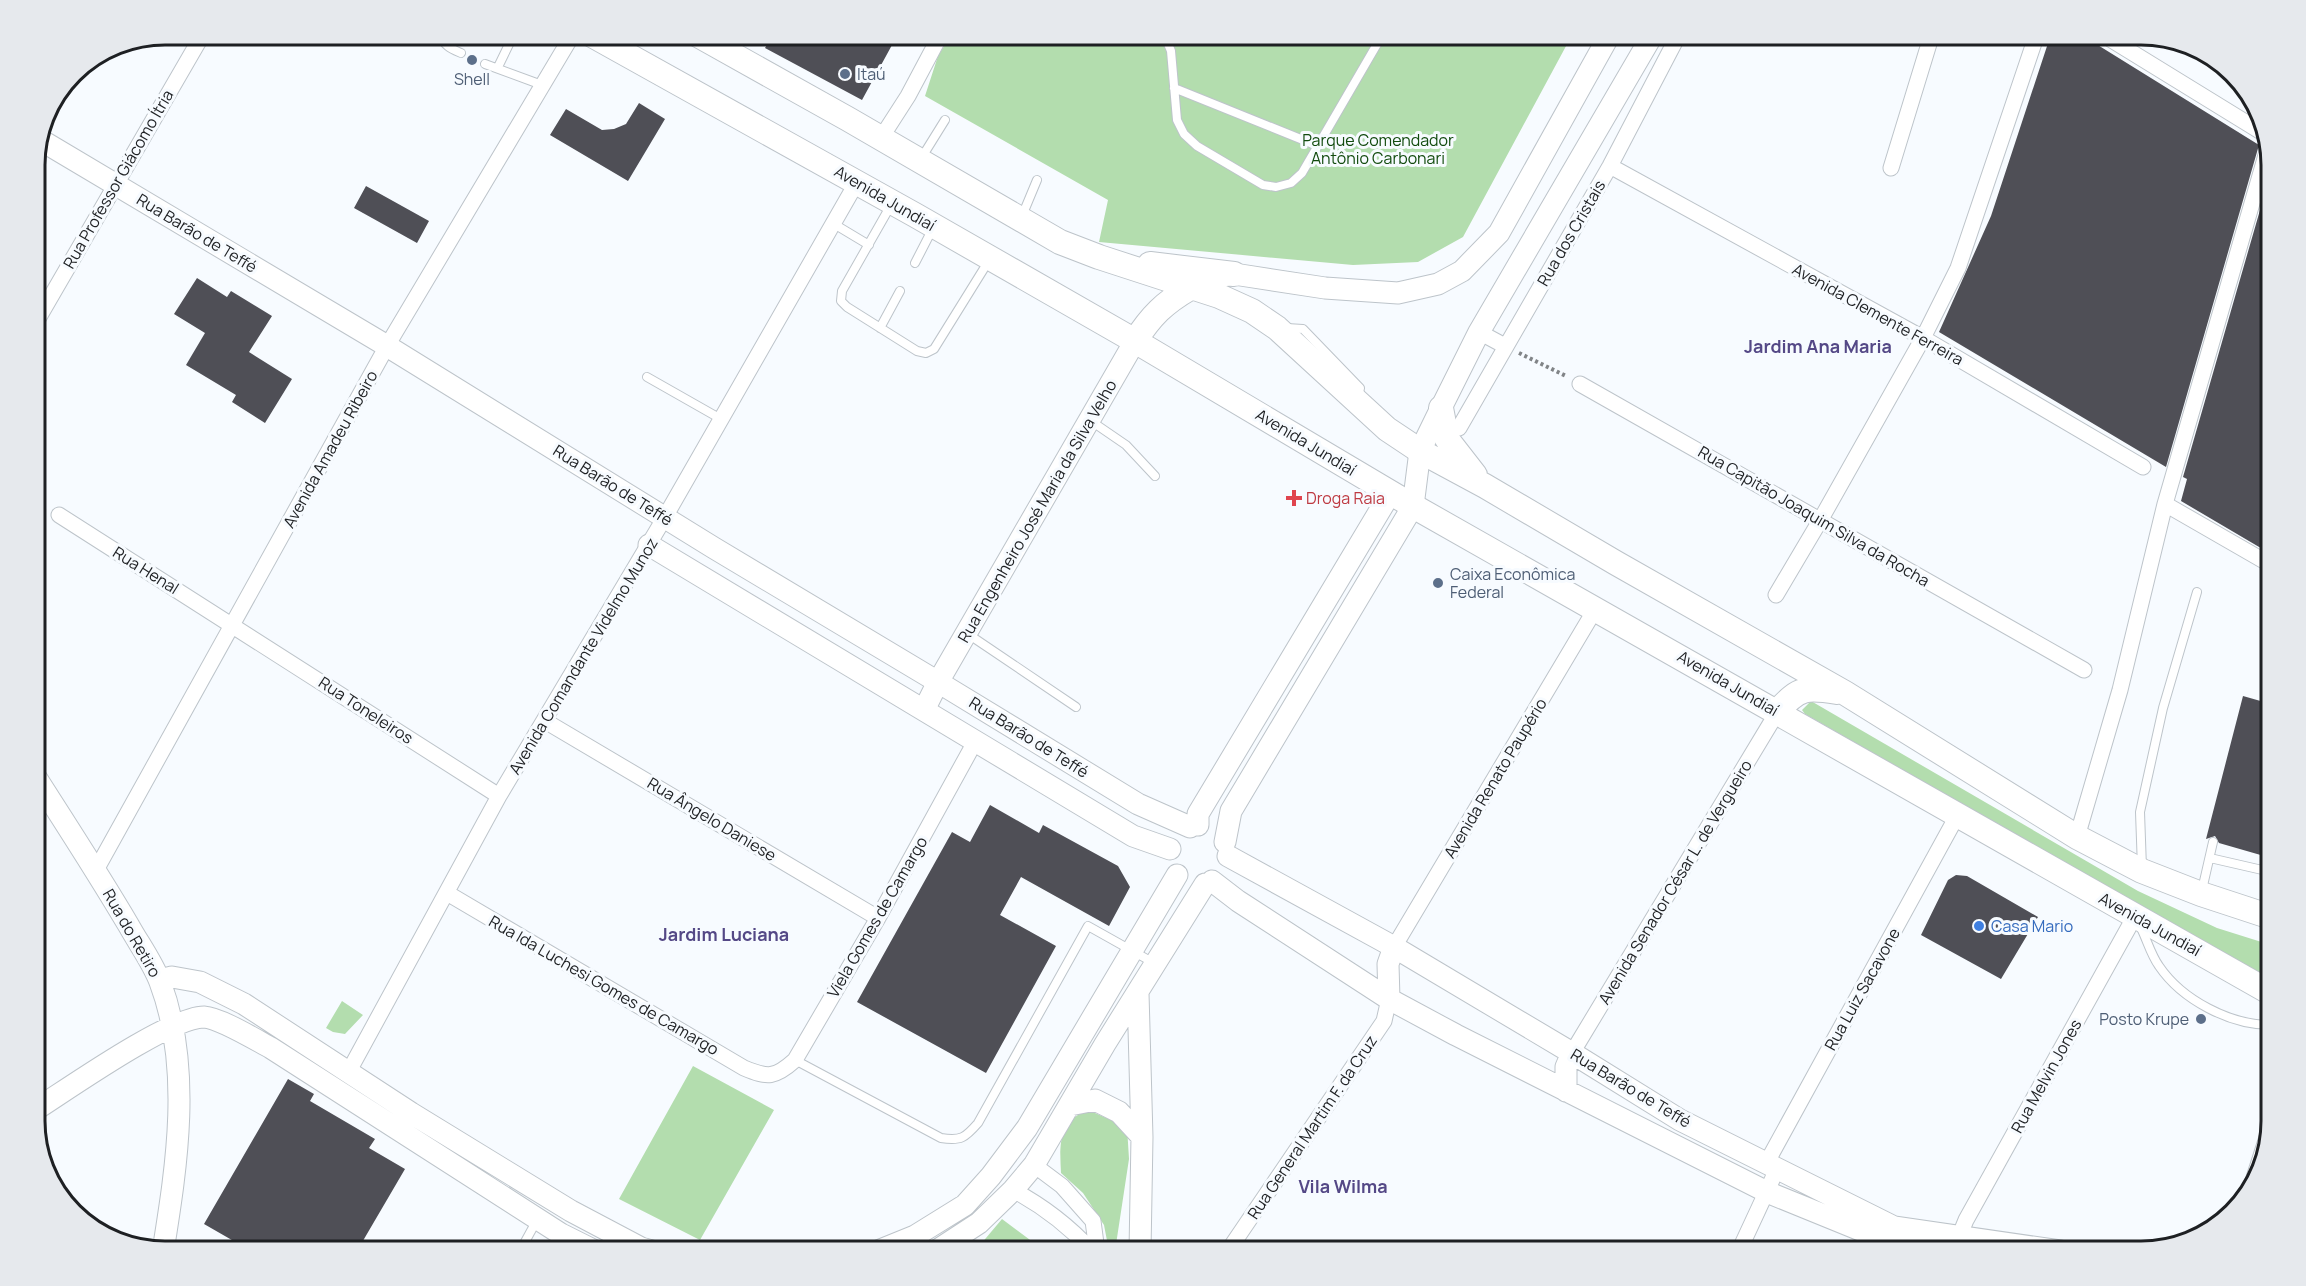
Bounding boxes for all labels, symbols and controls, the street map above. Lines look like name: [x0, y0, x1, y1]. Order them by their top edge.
marker: Shell: [465, 53, 479, 67]
place label: Itaú: [857, 63, 886, 85]
marker: Itaú: [838, 67, 852, 81]
place label: Shell: [454, 68, 490, 90]
street label: Rua Professor Giácomo Ítria: [58, 86, 178, 272]
park label: Parque Comendador Antônio Carbonari: [1302, 129, 1454, 169]
street label: Avenida Jundiaí: [830, 160, 940, 236]
street label: Rua dos Cristais: [1532, 176, 1610, 290]
street label: Rua Barão de Teffé: [133, 188, 261, 278]
street label: Avenida Clemente Ferreira: [1789, 258, 1967, 370]
district label: Jardim Ana Maria: [1744, 334, 1892, 358]
street label: Avenida Amadeu Ribeiro: [278, 366, 382, 532]
street label: Rua Engenheiro José Maria da Silva Velho: [952, 375, 1122, 647]
street label: Avenida Jundiaí: [1252, 403, 1361, 481]
street label: Rua Barão de Teffé: [549, 439, 677, 531]
street label: Rua Capitão Joaquim Silva da Rocha: [1694, 441, 1934, 591]
place label: Droga Raia: [1306, 487, 1385, 509]
marker: Droga Raia: [1287, 491, 1301, 505]
street label: Avenida Comandante Videlmo Munoz: [503, 534, 663, 778]
street label: Rua Henal: [109, 541, 183, 599]
place label: Caixa Econômica Federal: [1450, 563, 1575, 603]
marker: Caixa Econômica Federal: [1431, 576, 1445, 590]
street label: Avenida Jundiaí: [1673, 645, 1783, 721]
street label: Rua Toneleiros: [315, 671, 417, 749]
street label: Rua Barão de Teffé: [965, 691, 1093, 783]
street label: Avenida Renato Paupério: [1438, 694, 1552, 862]
street label: Avenida Senador César L. de Vergueiro: [1593, 756, 1757, 1008]
street label: Rua Ângelo Daniese: [644, 772, 780, 866]
street label: Viela Gomes de Camargo: [822, 832, 932, 1002]
street label: Rua do Retiro: [98, 885, 166, 981]
street label: Avenida Jundiaí: [2095, 887, 2205, 961]
street label: Rua Ida Luchesi Gomes de Camargo: [485, 910, 723, 1060]
place label: Casa Mario: [1991, 915, 2073, 937]
marker: Casa Mario: [1972, 919, 1986, 933]
district label: Jardim Luciana: [659, 922, 789, 946]
street label: Rua Luiz Sacavone: [1819, 924, 1905, 1054]
place label: Posto Krupe: [2099, 1008, 2189, 1030]
marker: Posto Krupe: [2194, 1012, 2208, 1026]
street label: Rua Melvin Jones: [2006, 1015, 2086, 1137]
street label: Rua General Martim F. da Cruz: [1242, 1031, 1382, 1223]
street label: Rua Barão de Teffé: [1567, 1043, 1695, 1133]
district label: Vila Wilma: [1298, 1174, 1388, 1198]

